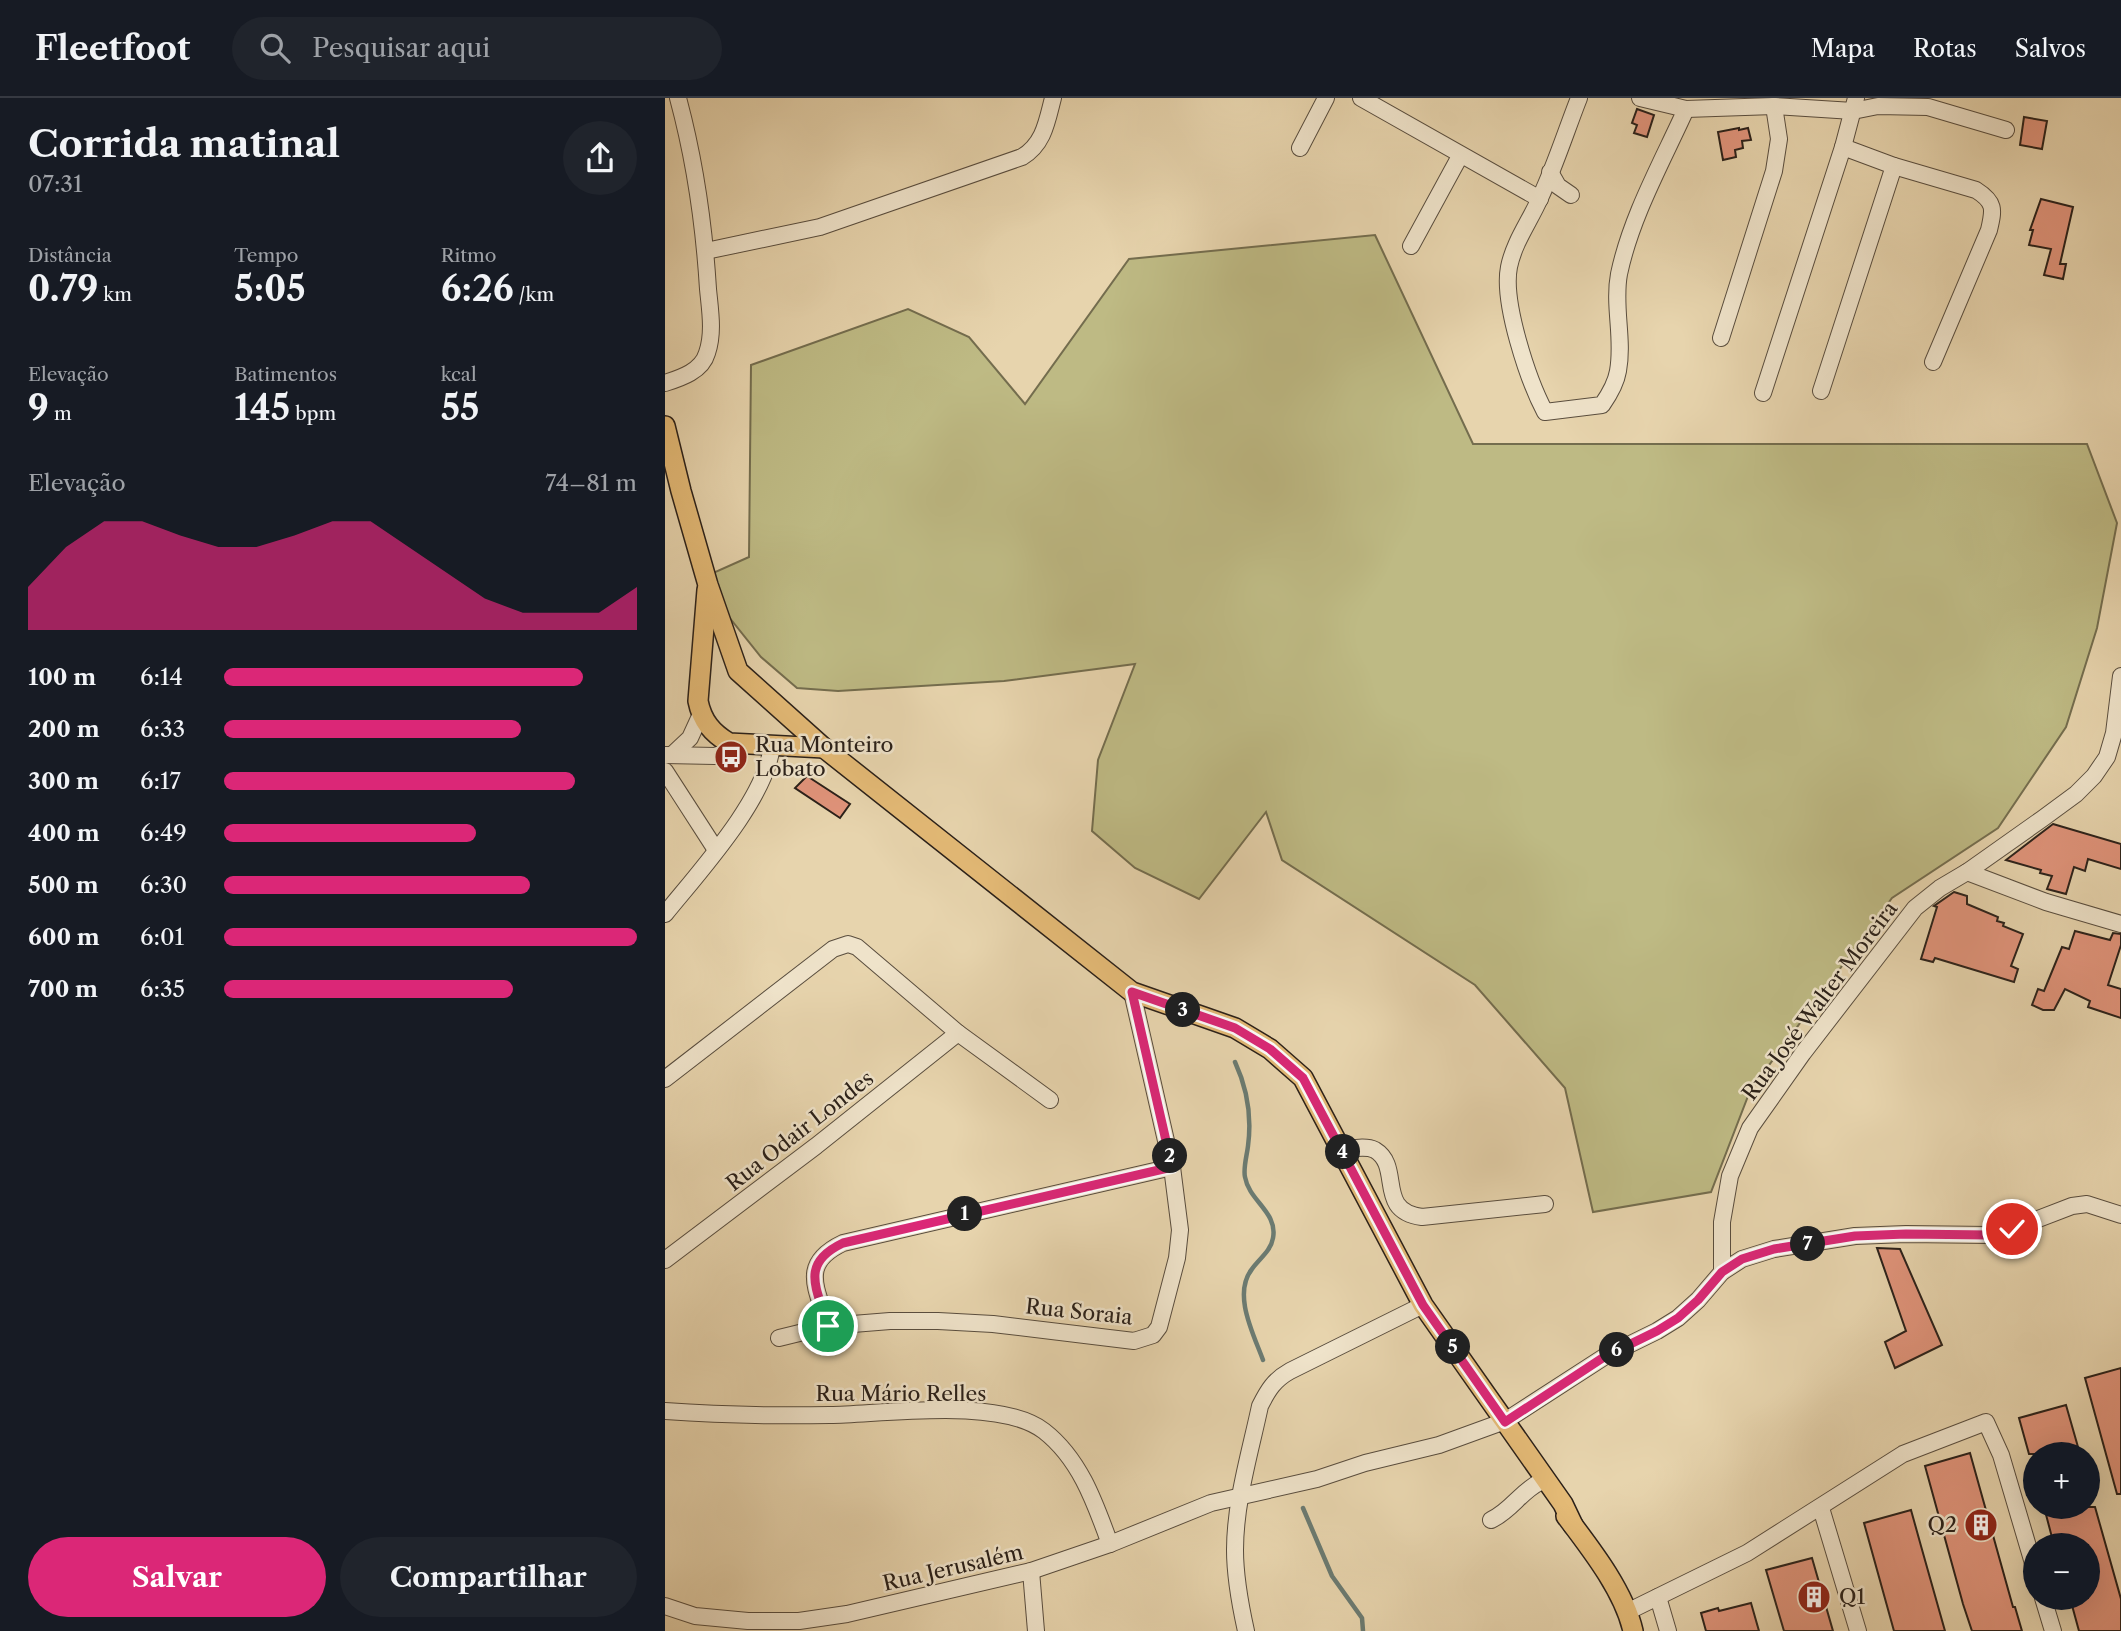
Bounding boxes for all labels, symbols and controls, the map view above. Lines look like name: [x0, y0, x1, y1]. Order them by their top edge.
search box: [232, 17, 722, 80]
text: Fleetfoot: [35, 28, 190, 69]
icon: search: [256, 29, 294, 67]
text: Pesquisar aqui: [312, 32, 490, 64]
text: Mapa: [1811, 34, 1875, 63]
text: Rotas: [1913, 34, 1977, 63]
text: Salvos: [2015, 34, 2086, 63]
text: Corrida matinal: [28, 120, 340, 167]
button: share: [563, 121, 637, 195]
text: 07:31: [28, 170, 83, 198]
text: Distância: [28, 244, 112, 267]
text: Tempo: [234, 244, 298, 267]
text: Ritmo: [441, 244, 496, 267]
text: 0.79: [28, 267, 98, 310]
text: 5:05: [234, 267, 306, 310]
text: 6:26: [441, 267, 514, 310]
text: km: [98, 283, 132, 306]
text: /km: [514, 283, 554, 306]
text: Elevação: [28, 363, 109, 386]
text: Batimentos: [234, 363, 337, 386]
text: kcal: [441, 363, 477, 386]
text: 9: [28, 386, 49, 429]
text: 145: [234, 386, 290, 429]
text: 55: [441, 386, 479, 429]
text: m: [49, 402, 72, 425]
text: bpm: [290, 402, 336, 425]
text: Elevação: [28, 469, 126, 497]
text: 74–81 m: [545, 469, 637, 497]
text: 100 m: [28, 663, 96, 691]
text: 6:14: [140, 663, 183, 691]
text: 200 m: [28, 715, 100, 743]
text: 6:33: [140, 715, 185, 743]
place label: Rua Monteiro Lobato: [755, 732, 893, 781]
bus stop icon: Rua Monteiro Lobato: [712, 738, 750, 776]
text: 300 m: [28, 767, 99, 795]
text: 6:17: [140, 767, 181, 795]
text: 400 m: [28, 819, 100, 847]
text: 6:49: [140, 819, 187, 847]
text: 500 m: [28, 871, 99, 899]
text: 6:30: [140, 871, 187, 899]
street label: Rua José Walter Moreira: [1737, 896, 1903, 1105]
text: 600 m: [28, 923, 100, 951]
text: 6:01: [140, 923, 184, 951]
text: 700 m: [28, 975, 98, 1003]
text: 6:35: [140, 975, 185, 1003]
pin: 3: [1165, 992, 1201, 1028]
text: 3: [1177, 998, 1188, 1021]
street label: Rua Odair Londes: [721, 1065, 878, 1196]
pin: 4: [1325, 1134, 1361, 1170]
pin: 2: [1153, 1138, 1187, 1174]
text: 4: [1337, 1140, 1348, 1163]
text: 2: [1164, 1144, 1175, 1167]
pin: 1: [947, 1196, 983, 1232]
pin: [1982, 1199, 2042, 1259]
text: 1: [960, 1202, 969, 1225]
icon: check: [1993, 1210, 2031, 1248]
pin: 7: [1791, 1226, 1825, 1262]
text: 7: [1803, 1232, 1812, 1255]
street label: Rua Soraia: [1024, 1293, 1135, 1330]
pin: [798, 1296, 858, 1356]
icon: arrive: [809, 1307, 847, 1345]
pin: 5: [1435, 1330, 1471, 1364]
pin: 6: [1599, 1332, 1635, 1368]
text: 5: [1447, 1335, 1458, 1358]
text: 6: [1611, 1338, 1622, 1361]
street label: Rua Mário Relles: [816, 1381, 986, 1406]
map controls: [2023, 1442, 2100, 1610]
button: +: [2023, 1442, 2100, 1519]
building icon: Q2: [1962, 1506, 2000, 1544]
place label: Q2: [1927, 1512, 1957, 1537]
button: −: [2023, 1533, 2100, 1610]
button: Salvar: [28, 1537, 326, 1617]
button: Compartilhar: [340, 1537, 637, 1617]
street label: Rua Jerusalém: [880, 1539, 1026, 1596]
building icon: Q1: [1795, 1578, 1833, 1616]
place label: Q1: [1839, 1584, 1865, 1609]

